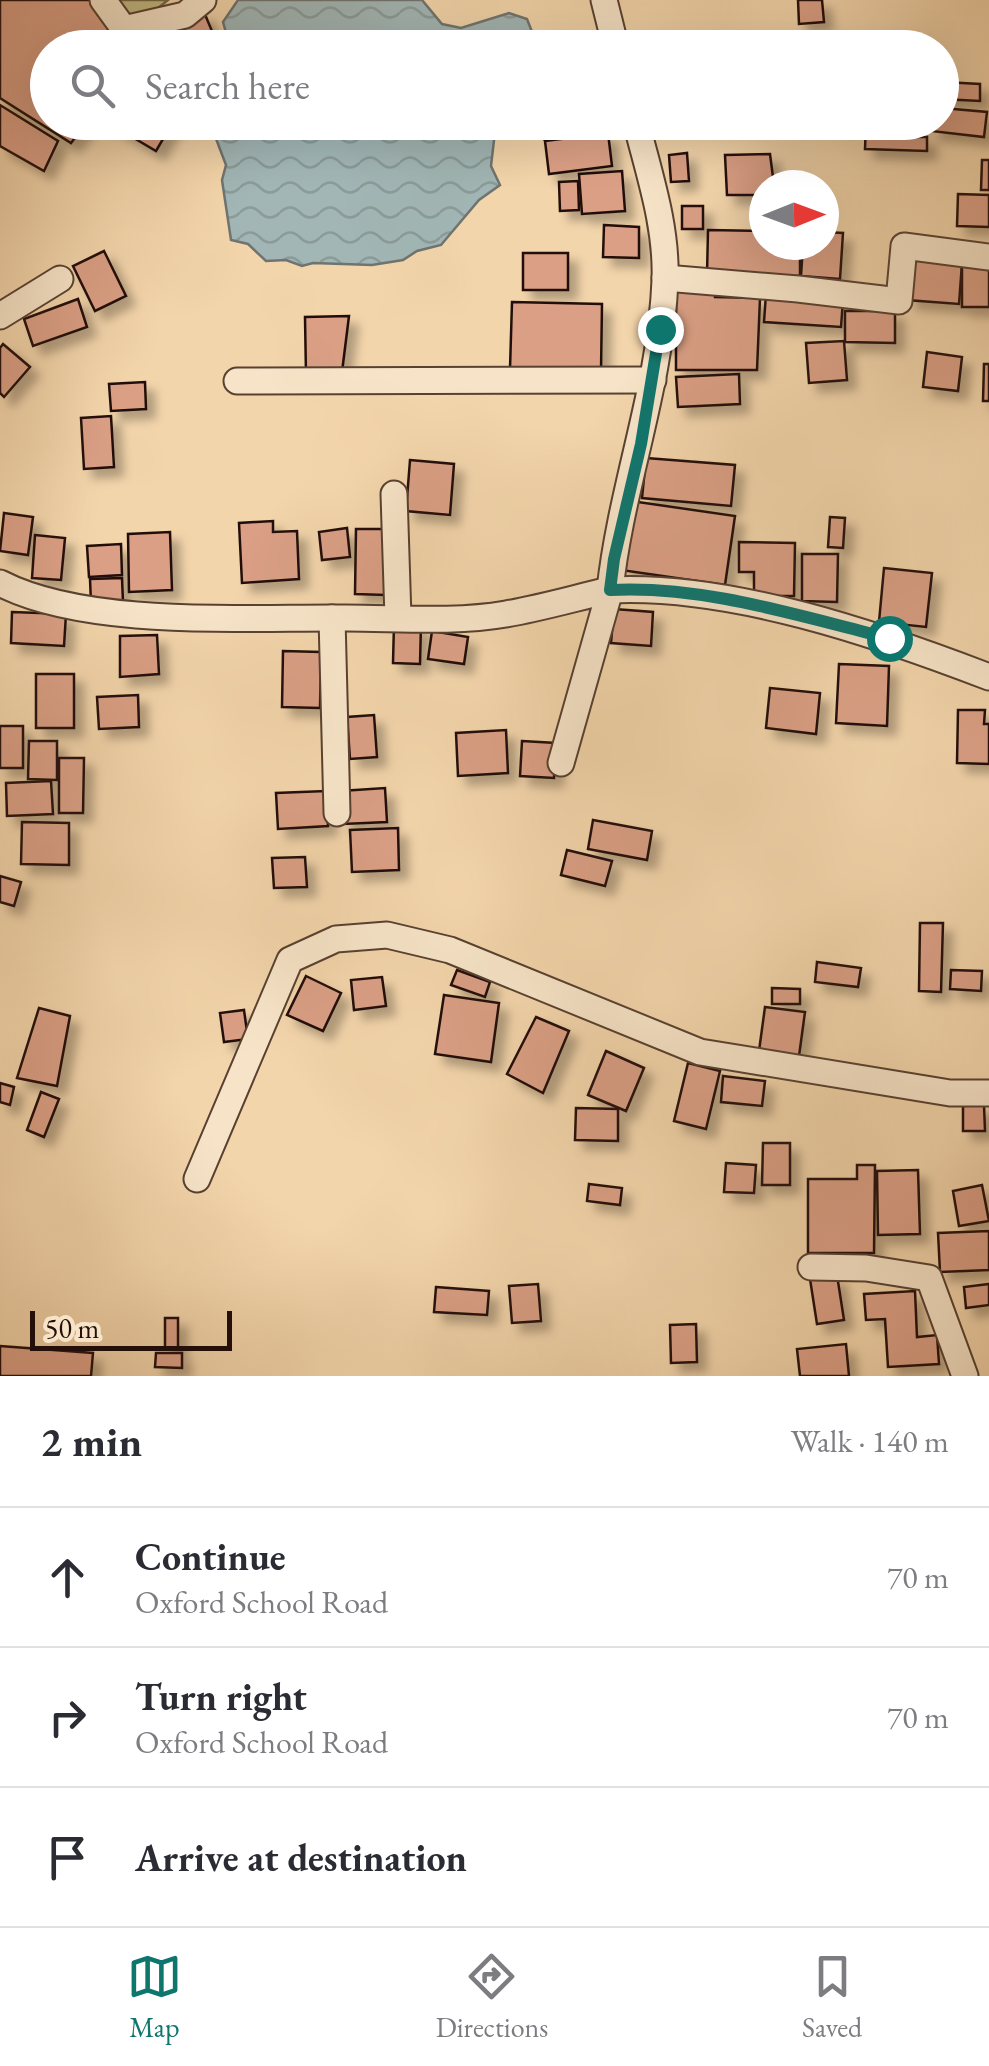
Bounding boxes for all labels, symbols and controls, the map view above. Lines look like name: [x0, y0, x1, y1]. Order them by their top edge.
search box: [30, 30, 959, 140]
icon: search: [65, 58, 120, 113]
text: Search here: [145, 61, 310, 110]
north arrow: [749, 170, 839, 260]
route end: [638, 307, 684, 353]
route start: [867, 616, 913, 662]
scale bar: [30, 1306, 232, 1350]
text: 50 m: [45, 1310, 99, 1346]
text: 2 min: [40, 1414, 142, 1469]
text: Walk · 140 m: [791, 1420, 949, 1462]
text: Continue: [135, 1532, 286, 1581]
icon: ahead: [40, 1550, 95, 1605]
text: 70 m: [887, 1556, 949, 1598]
text: Oxford School Road: [135, 1581, 388, 1623]
text: Turn right: [135, 1672, 307, 1721]
icon: right: [40, 1690, 95, 1745]
text: 70 m: [887, 1696, 949, 1738]
text: Oxford School Road: [135, 1721, 388, 1763]
icon: arrive: [40, 1830, 95, 1885]
text: Arrive at destination: [135, 1833, 467, 1882]
tab: Map: [127, 1949, 182, 2045]
tab: Directions: [436, 1949, 548, 2045]
tab: Saved: [802, 1949, 862, 2045]

